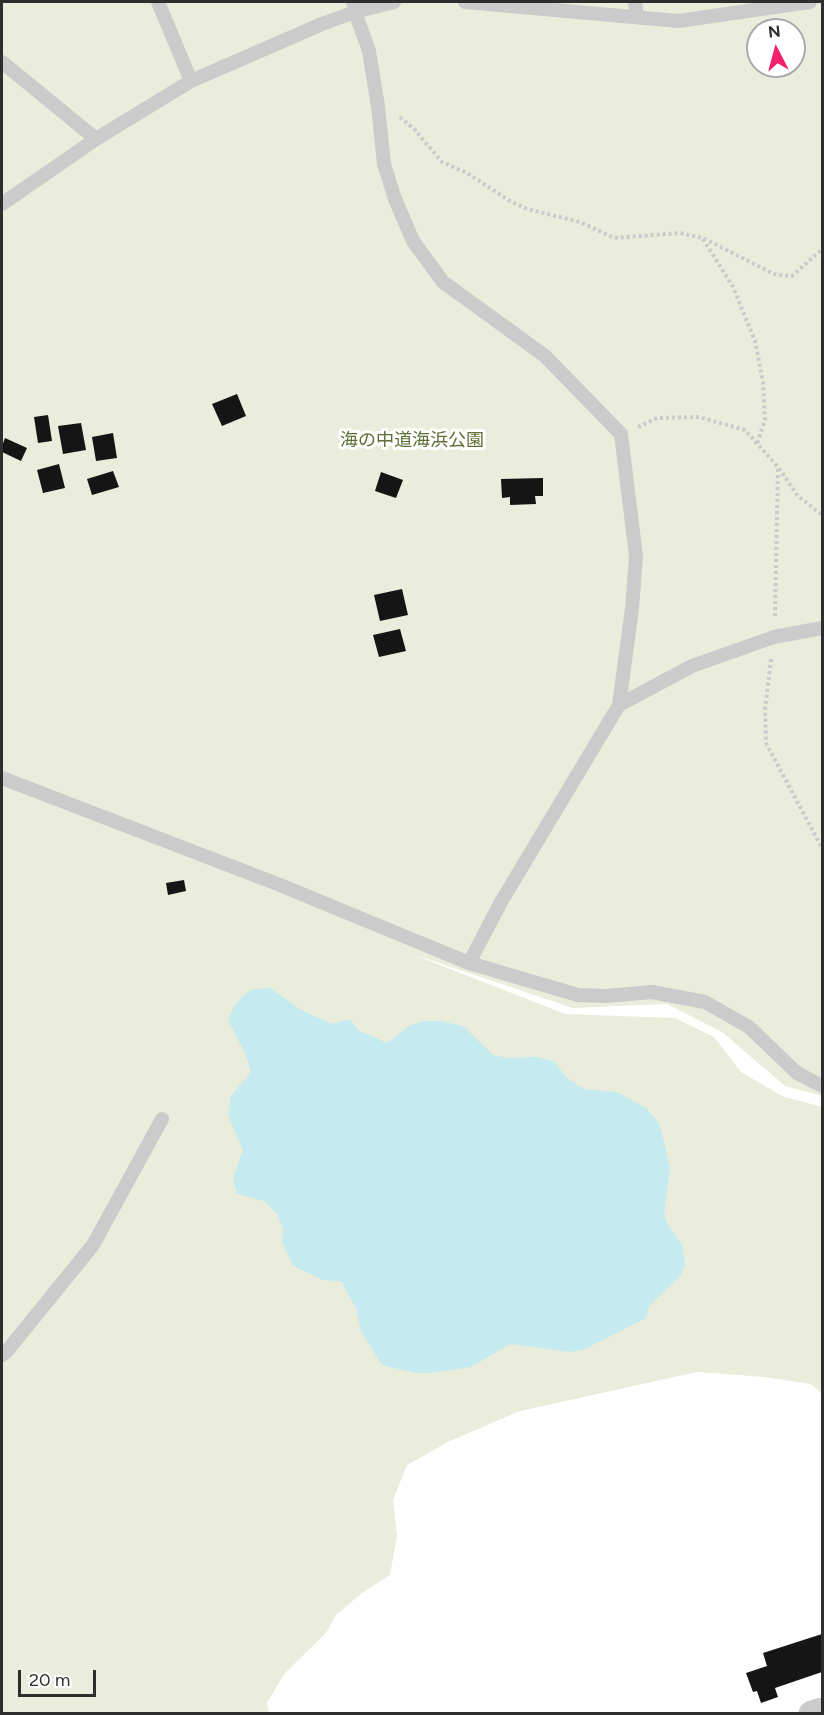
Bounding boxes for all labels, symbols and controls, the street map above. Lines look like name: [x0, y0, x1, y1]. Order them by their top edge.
north arrow: [746, 18, 806, 78]
text: N: [767, 21, 781, 42]
park label: 海の中道海浜公園: [340, 430, 484, 452]
scale bar: [21, 1658, 99, 1696]
text: 20 m: [29, 1669, 70, 1691]

